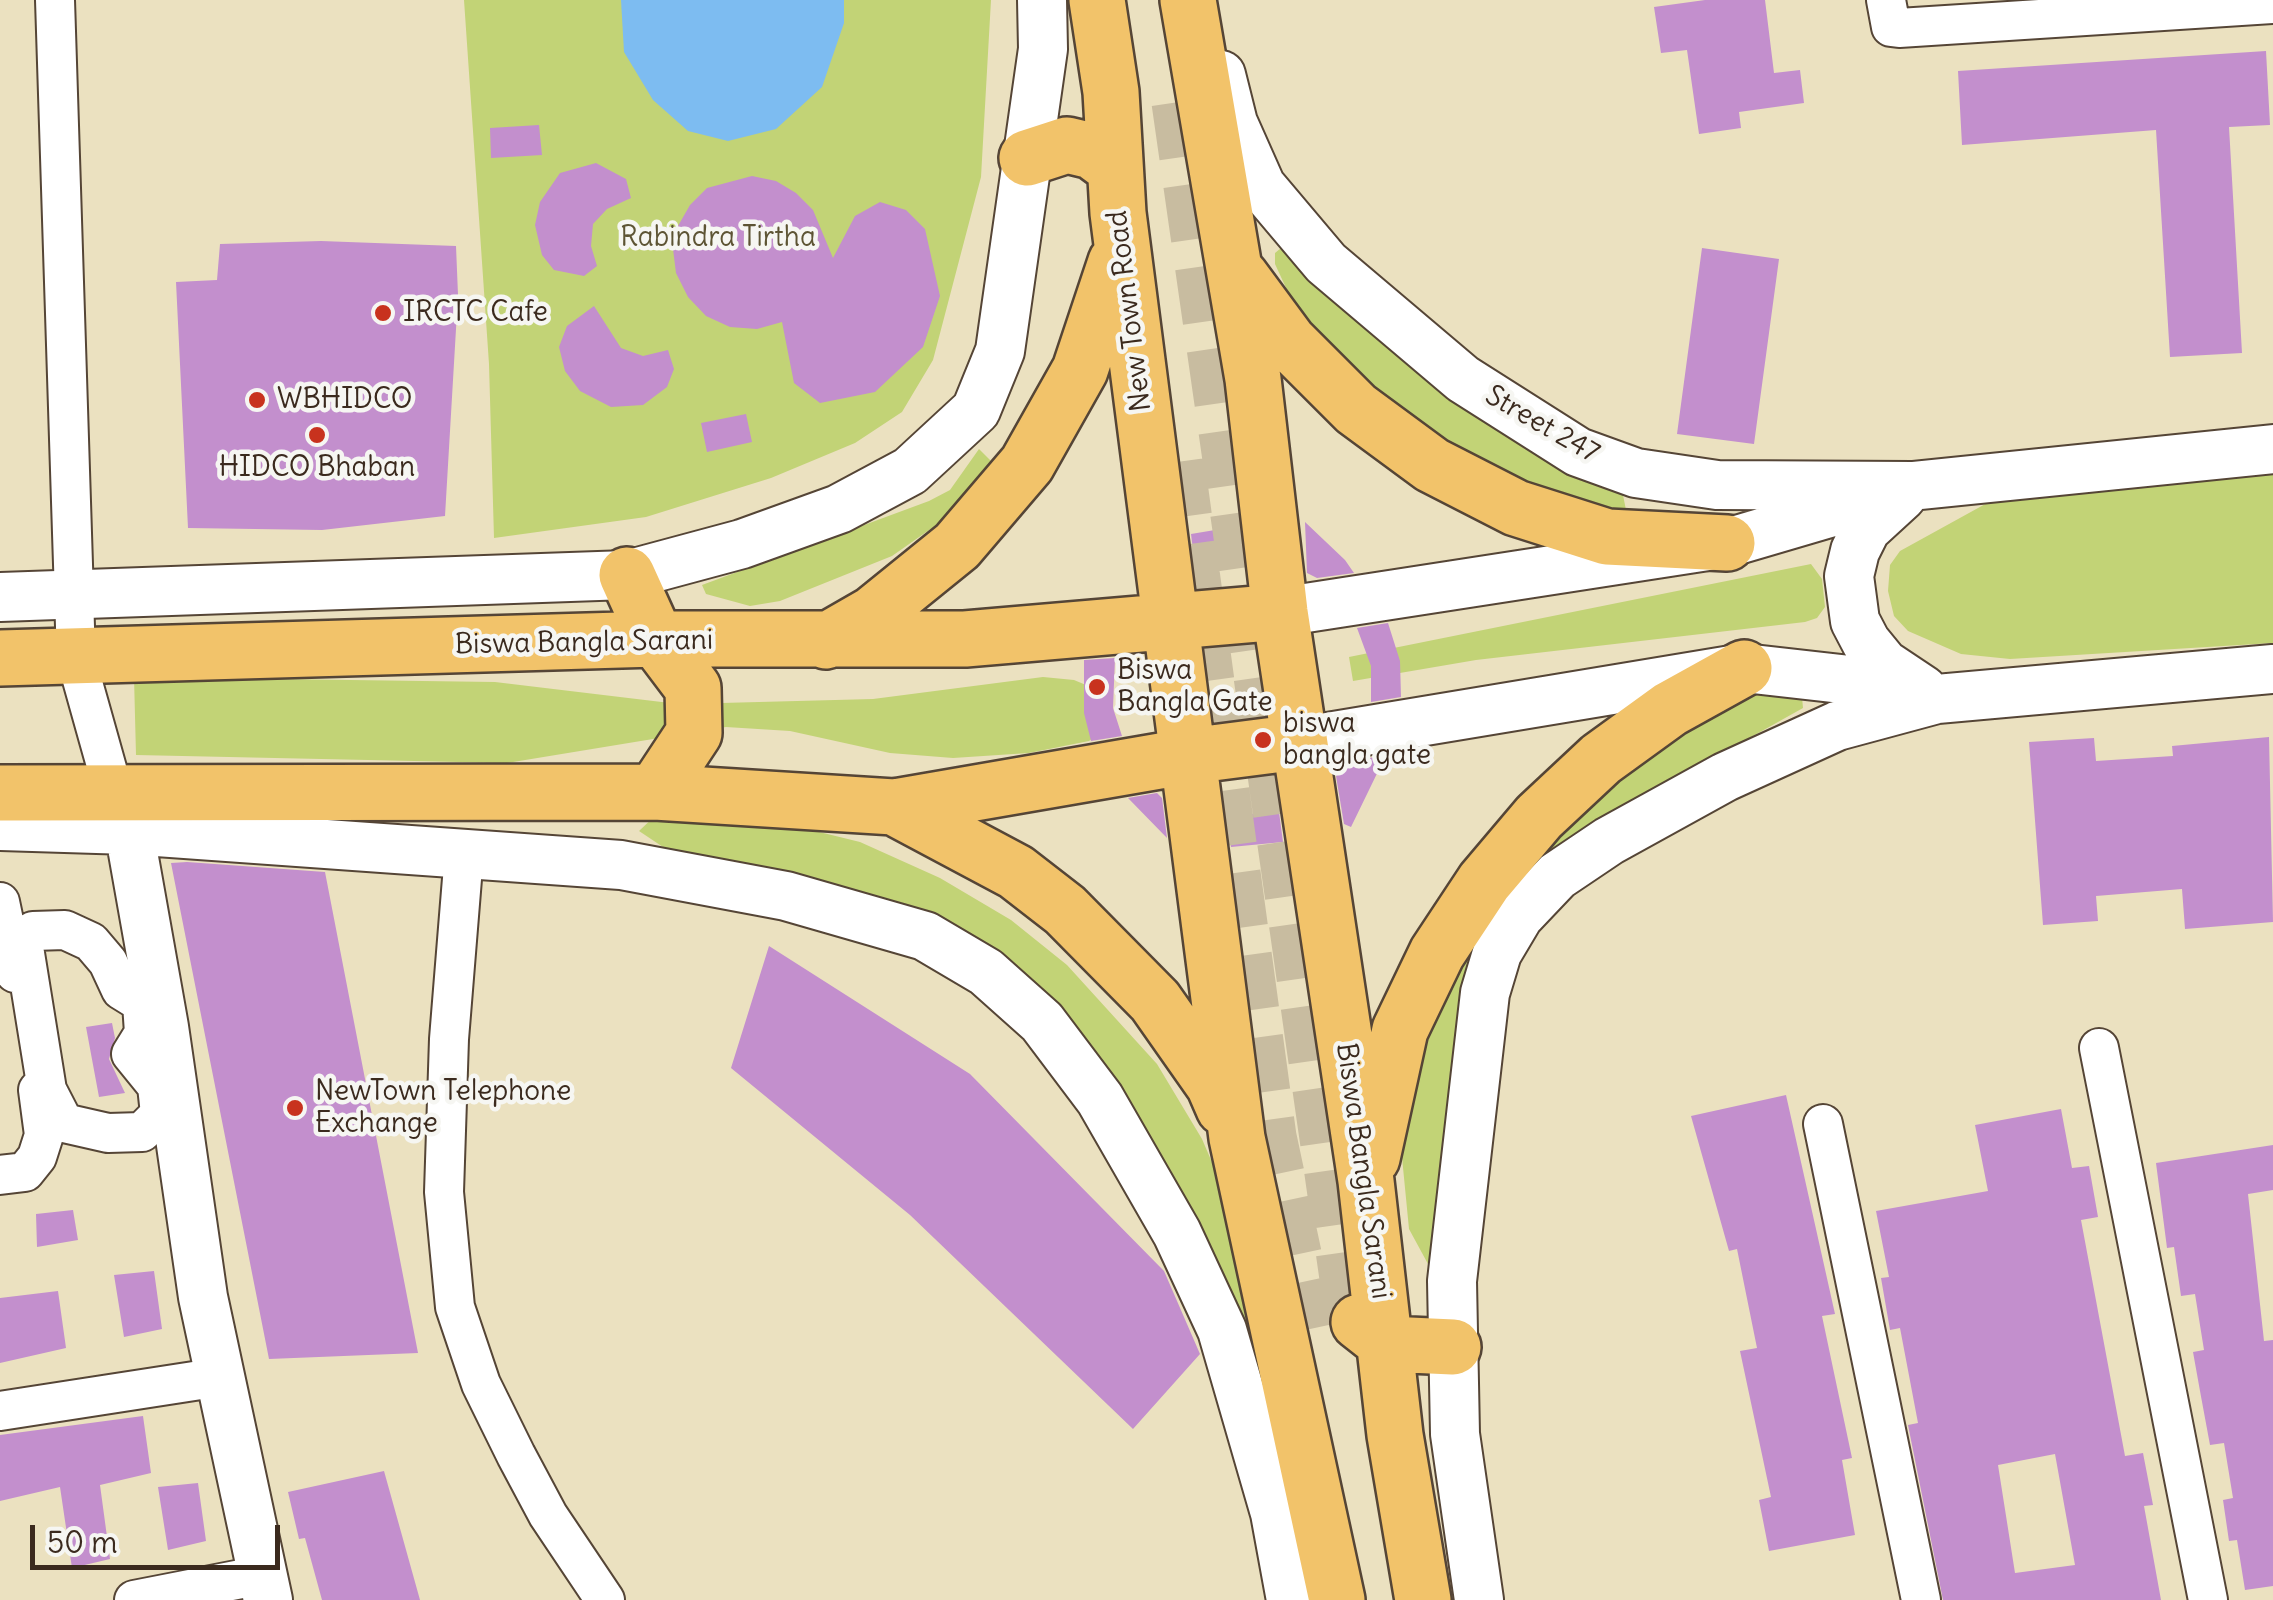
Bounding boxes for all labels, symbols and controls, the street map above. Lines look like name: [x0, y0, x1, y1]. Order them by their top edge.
street label: New Town Road: [1101, 209, 1159, 413]
park label: Rabindra Tirtha: [620, 221, 816, 255]
place label: IRCTC Cafe: [403, 296, 548, 330]
marker: IRCTC Cafe: [372, 302, 394, 324]
street label: Street 247: [1479, 379, 1605, 471]
place label: WBHIDCO: [277, 383, 413, 417]
marker: WBHIDCO: [246, 389, 268, 411]
marker: HIDCO Bhaban: [306, 424, 328, 446]
place label: HIDCO Bhaban: [219, 451, 415, 485]
street label: Biswa Bangla Sarani: [455, 624, 713, 662]
place label: Biswa Bangla Gate: [1117, 654, 1273, 720]
marker: Biswa Bangla Gate: [1086, 676, 1108, 698]
place label: biswa bangla gate: [1283, 707, 1431, 773]
marker: biswa bangla gate: [1252, 729, 1274, 751]
street label: Biswa Bangla Sarani: [1328, 1041, 1398, 1301]
place label: NewTown Telephone Exchange: [315, 1075, 571, 1141]
marker: NewTown Telephone Exchange: [284, 1097, 306, 1119]
scale bar: [35, 1505, 285, 1567]
text: 50 m: [47, 1523, 117, 1561]

